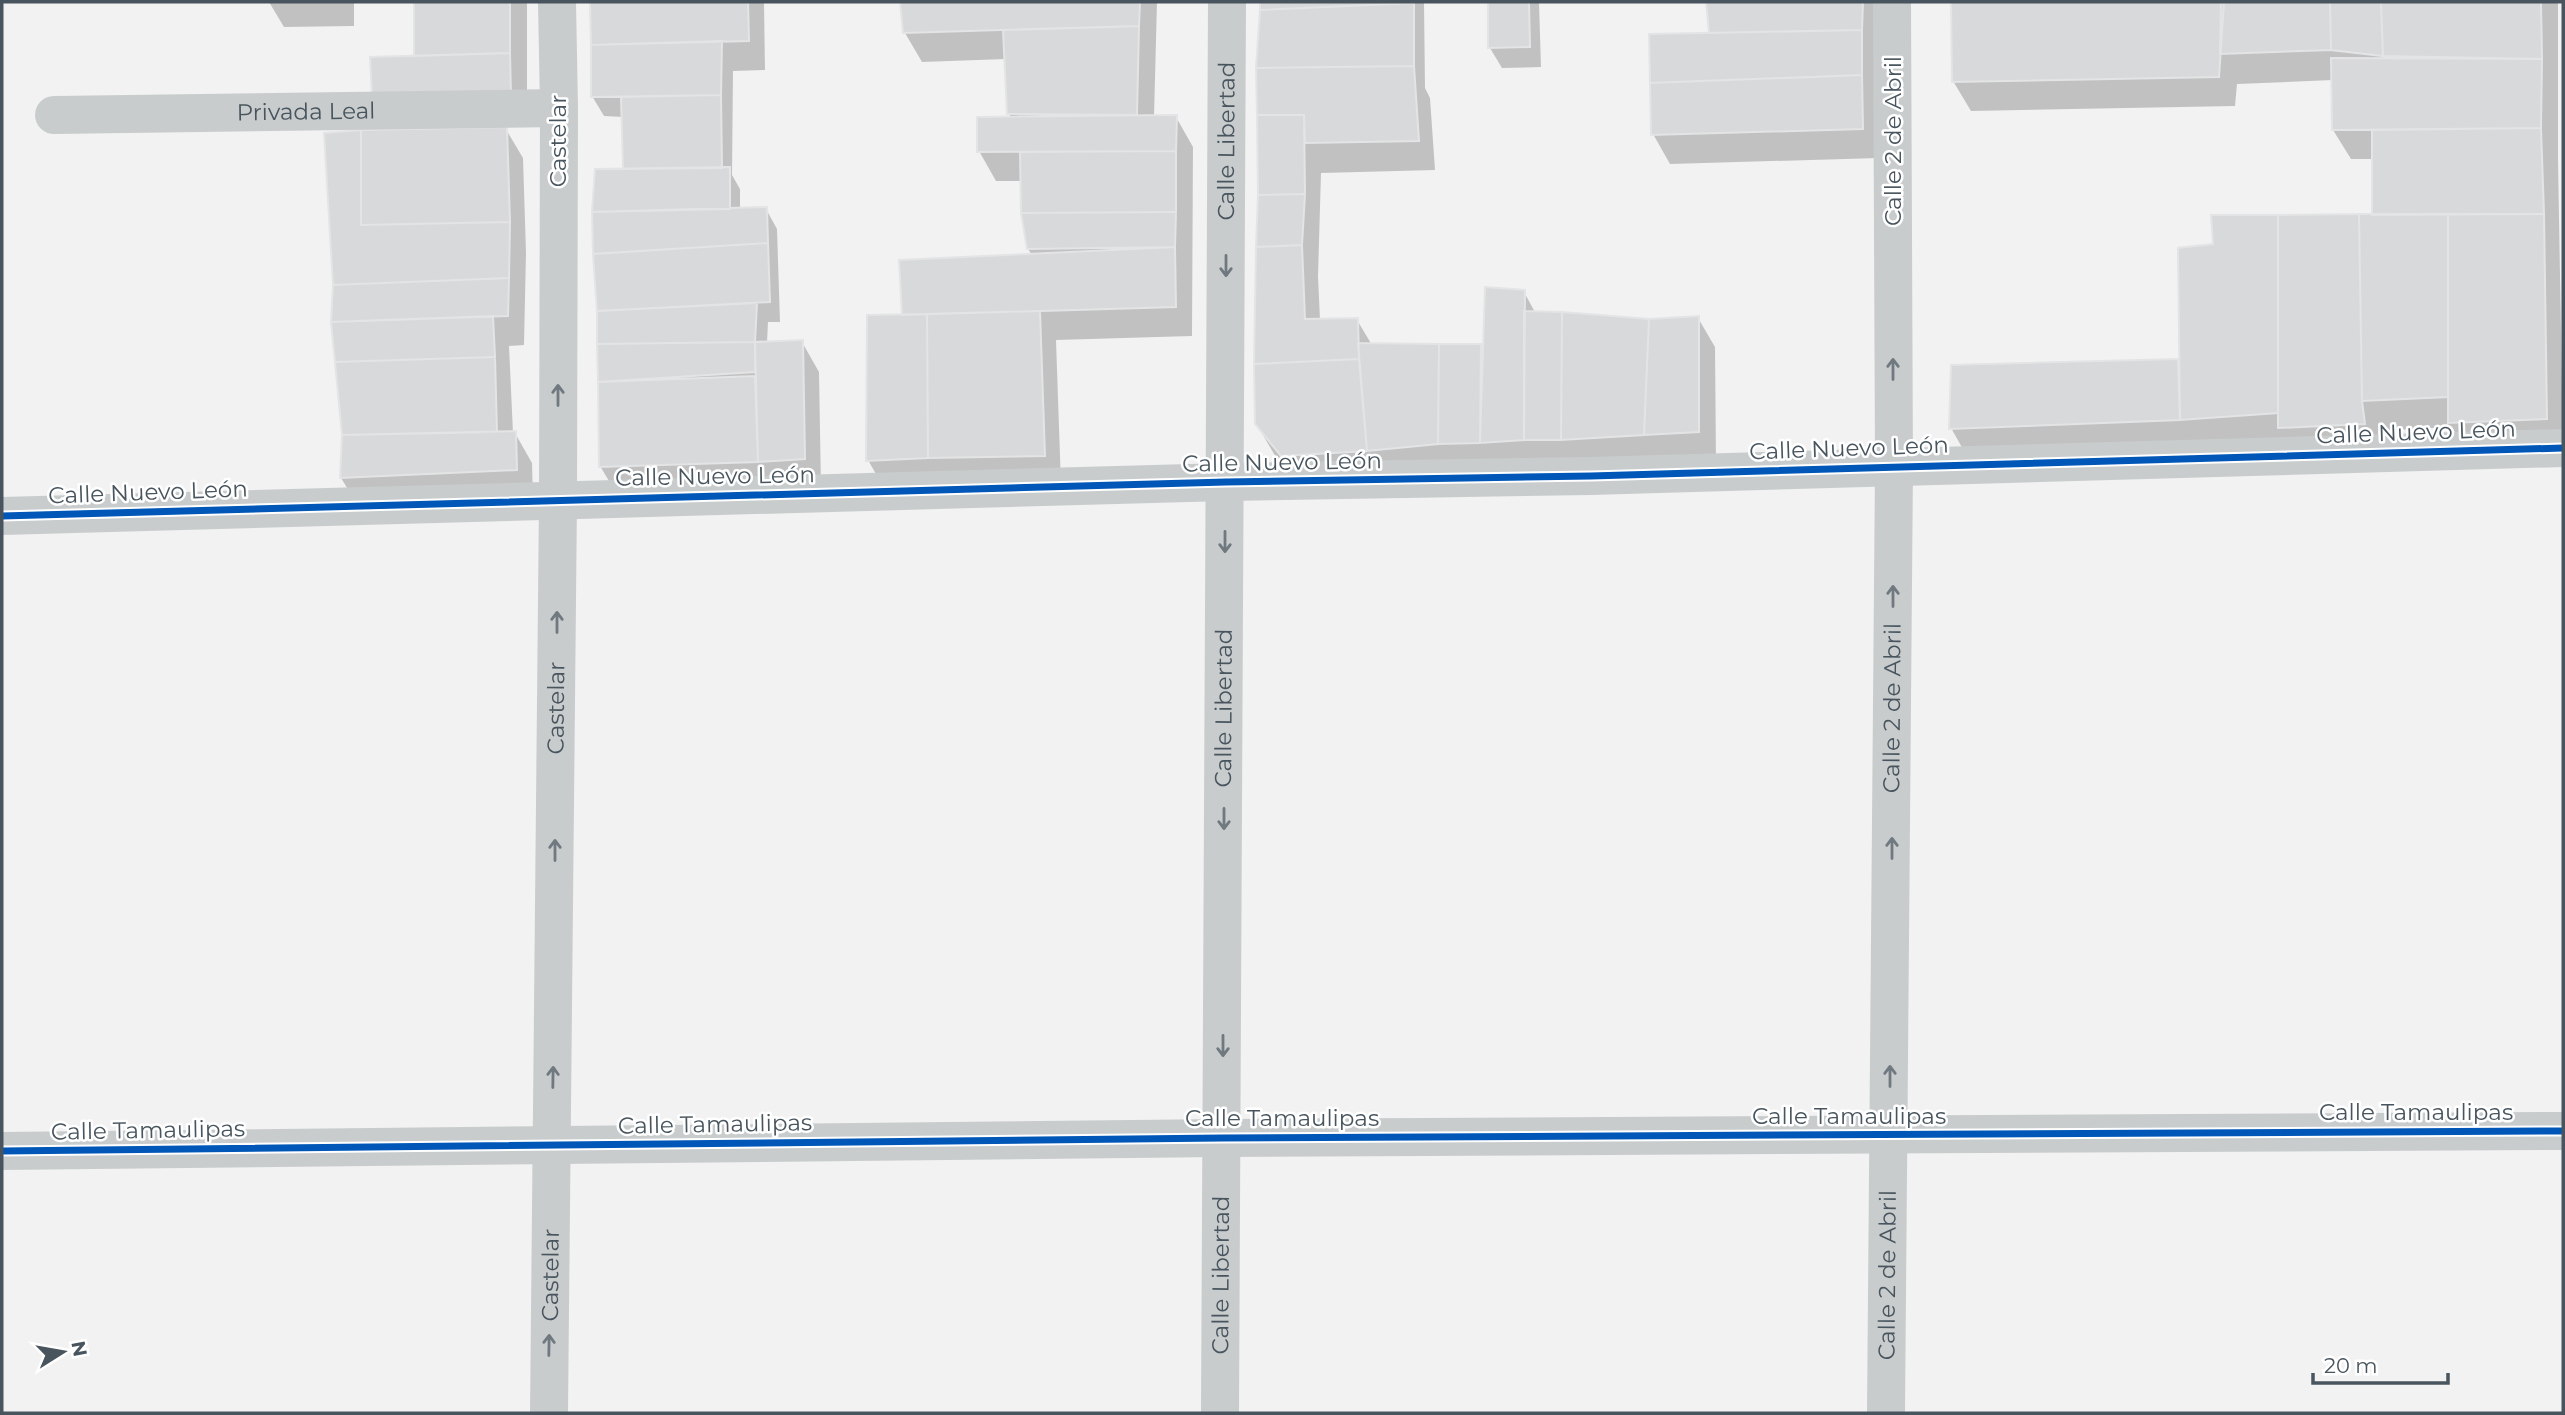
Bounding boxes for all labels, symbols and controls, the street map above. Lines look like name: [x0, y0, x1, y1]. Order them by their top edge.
street label: Calle 2 de Abril: [1879, 56, 1907, 226]
street label: Calle Libertad: [1212, 61, 1241, 221]
street label: Castelar: [544, 95, 572, 187]
street label: Privada Leal: [236, 97, 376, 126]
one-way arrow: [1219, 254, 1233, 277]
one-way arrow: [1886, 357, 1900, 380]
one-way arrow: [551, 383, 565, 406]
street label: Calle Nuevo León: [2316, 415, 2516, 449]
street label: Calle Nuevo León: [1749, 431, 1949, 465]
street label: Calle Nuevo León: [1182, 446, 1382, 478]
street label: Calle Nuevo León: [615, 460, 815, 492]
street label: Calle Nuevo León: [48, 475, 248, 509]
one-way arrow: [1218, 531, 1232, 554]
one-way arrow: [1886, 585, 1900, 608]
one-way arrow: [550, 611, 564, 634]
street label: Calle 2 de Abril: [1877, 623, 1907, 793]
street label: Calle Libertad: [1209, 628, 1238, 788]
street label: Castelar: [541, 662, 570, 755]
one-way arrow: [1217, 807, 1231, 830]
one-way arrow: [1885, 837, 1899, 860]
one-way arrow: [548, 838, 562, 861]
one-way arrow: [1216, 1035, 1230, 1058]
one-way arrow: [1883, 1064, 1897, 1087]
one-way arrow: [546, 1066, 559, 1089]
street label: Calle Tamaulipas: [2319, 1098, 2513, 1126]
street label: Calle Tamaulipas: [1752, 1102, 1946, 1130]
street label: Calle Tamaulipas: [1185, 1104, 1379, 1132]
street label: Calle Tamaulipas: [618, 1108, 812, 1140]
street label: Calle Tamaulipas: [51, 1114, 245, 1146]
street label: Calle 2 de Abril: [1872, 1190, 1902, 1360]
street label: Calle Libertad: [1206, 1195, 1235, 1355]
street label: Castelar: [536, 1228, 565, 1322]
north arrow: [28, 1317, 98, 1387]
one-way arrow: [543, 1334, 556, 1357]
text: N: [66, 1339, 92, 1359]
scale bar: [2313, 1342, 2448, 1386]
text: 20 m: [2324, 1353, 2378, 1378]

